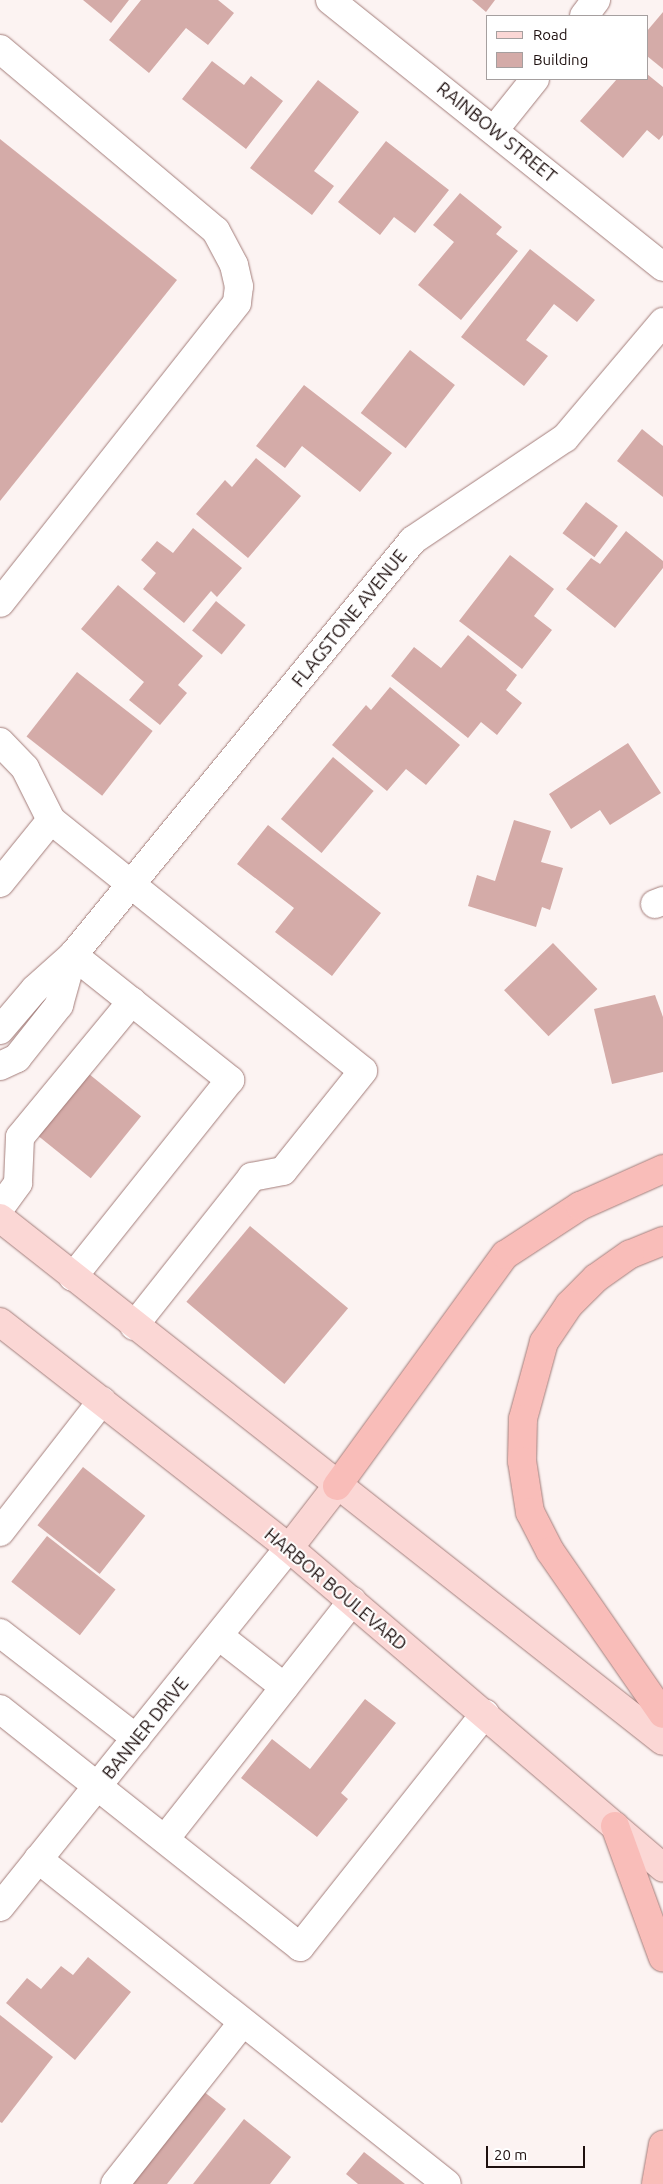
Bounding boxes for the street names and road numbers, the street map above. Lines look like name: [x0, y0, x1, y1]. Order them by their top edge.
street label: RAINBOW STREET: [433, 77, 561, 187]
street label: FLAGSTONE AVENUE: [287, 545, 411, 691]
street label: HARBOR BOULEVARD: [260, 1523, 412, 1655]
street label: BANNER DRIVE: [97, 1673, 193, 1783]

